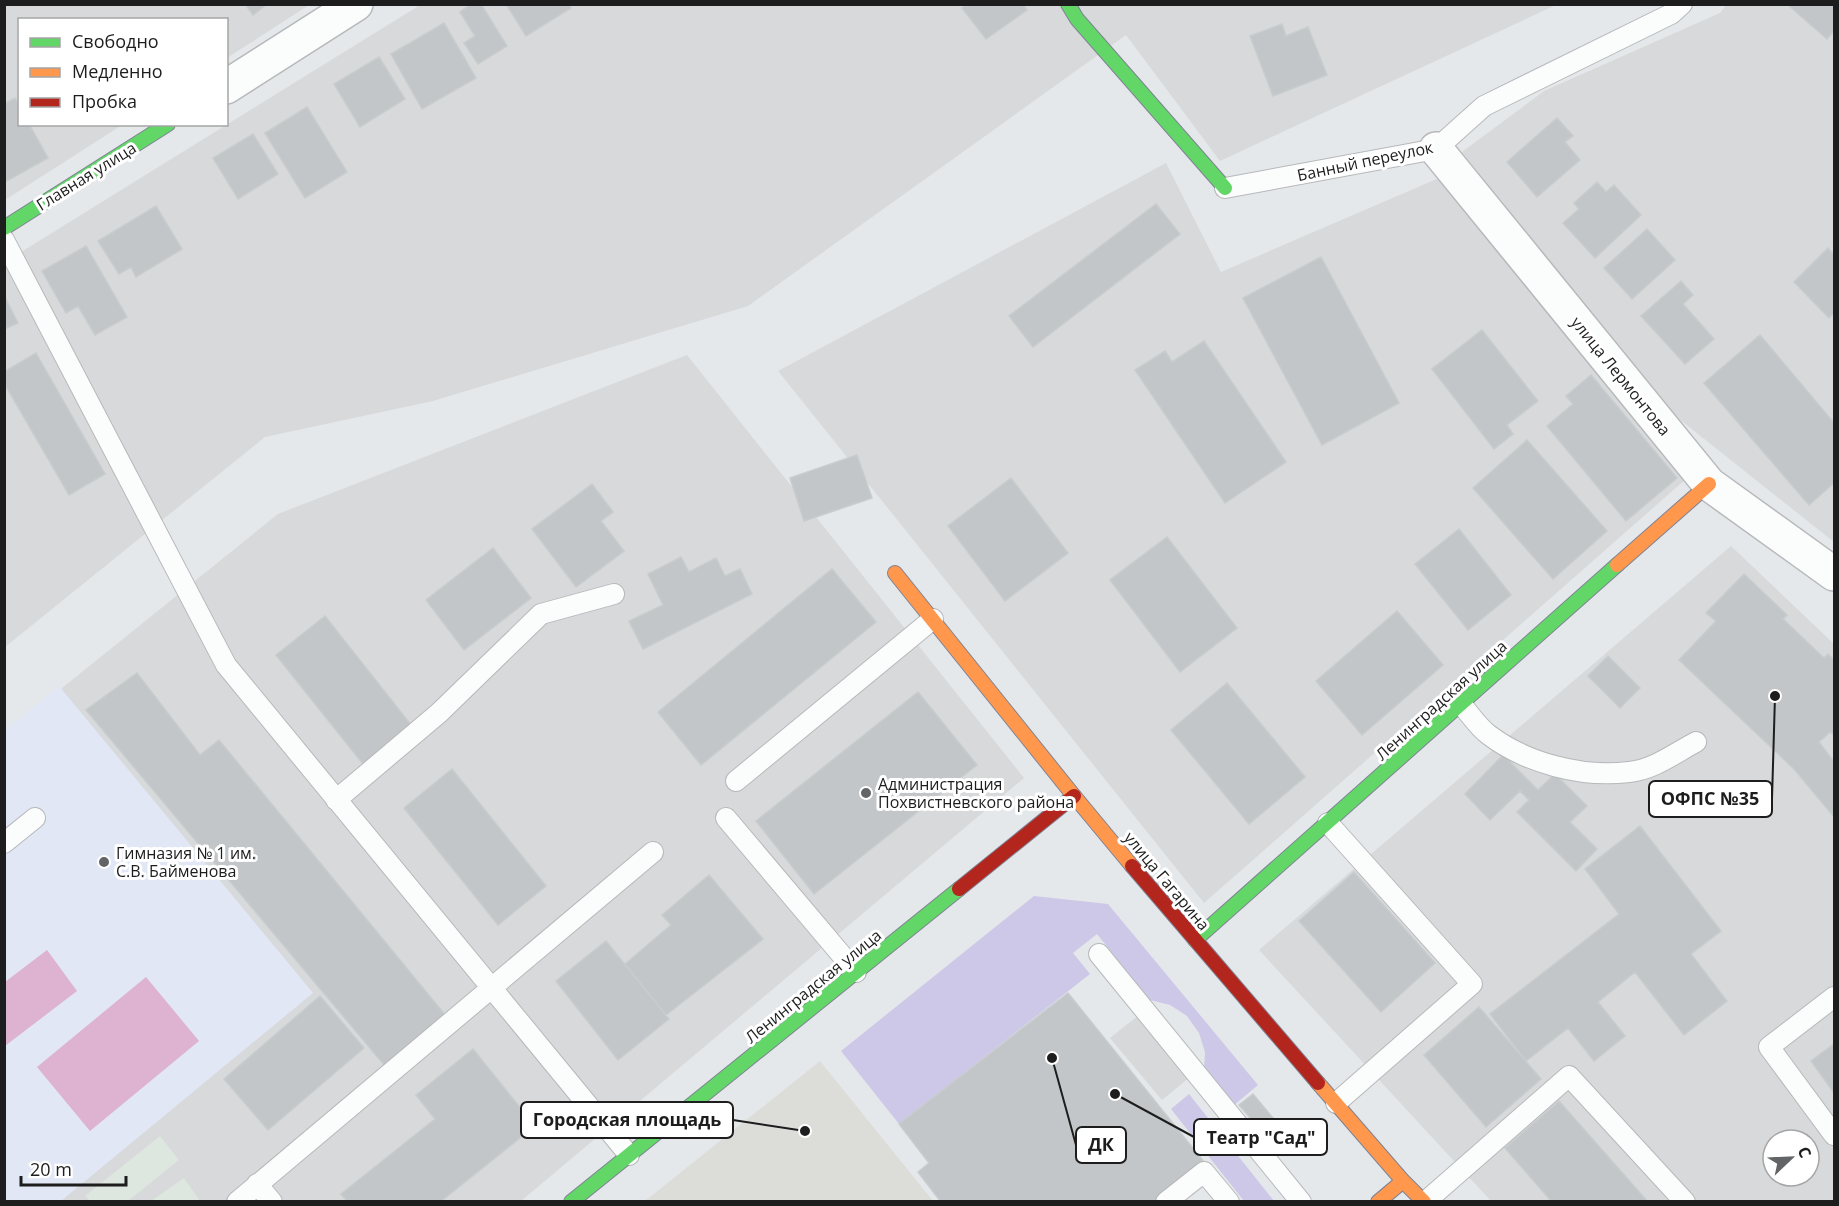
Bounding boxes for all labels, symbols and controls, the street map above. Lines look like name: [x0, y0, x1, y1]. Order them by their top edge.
legend: [18, 18, 228, 126]
text: Свободно: [72, 29, 159, 53]
text: Медленно: [72, 59, 163, 83]
text: Пробка: [72, 89, 137, 113]
street label: Банный переулок: [1295, 136, 1436, 186]
street label: Главная улица: [32, 137, 140, 215]
street label: улица Лермонтова: [1566, 312, 1676, 440]
street label: Ленинградская улица: [1371, 635, 1511, 765]
place label: Администрация Похвистневского района: [878, 773, 1074, 813]
callout: ОФПС №35: [1649, 781, 1772, 817]
marker: Администрация Похвистневского района: [859, 786, 873, 800]
text: ОФПС №35: [1661, 786, 1759, 810]
street label: улица Гагарина: [1119, 827, 1215, 935]
place label: Гимназия № 1 им. С.В. Байменова: [116, 842, 256, 882]
marker: Гимназия № 1 им. С.В. Байменова: [97, 855, 111, 869]
street label: Ленинградская улица: [740, 924, 886, 1048]
callout: Городская площадь: [521, 1102, 733, 1138]
text: Городская площадь: [533, 1107, 721, 1131]
callout: Театр "Сад": [1194, 1119, 1327, 1155]
text: Театр "Сад": [1206, 1125, 1316, 1149]
callout: ДК: [1076, 1127, 1126, 1163]
north arrow: [1761, 1128, 1821, 1188]
text: ДК: [1088, 1132, 1115, 1156]
text: С: [1793, 1143, 1817, 1161]
scale bar: [21, 1149, 126, 1187]
text: 20 m: [30, 1157, 72, 1181]

